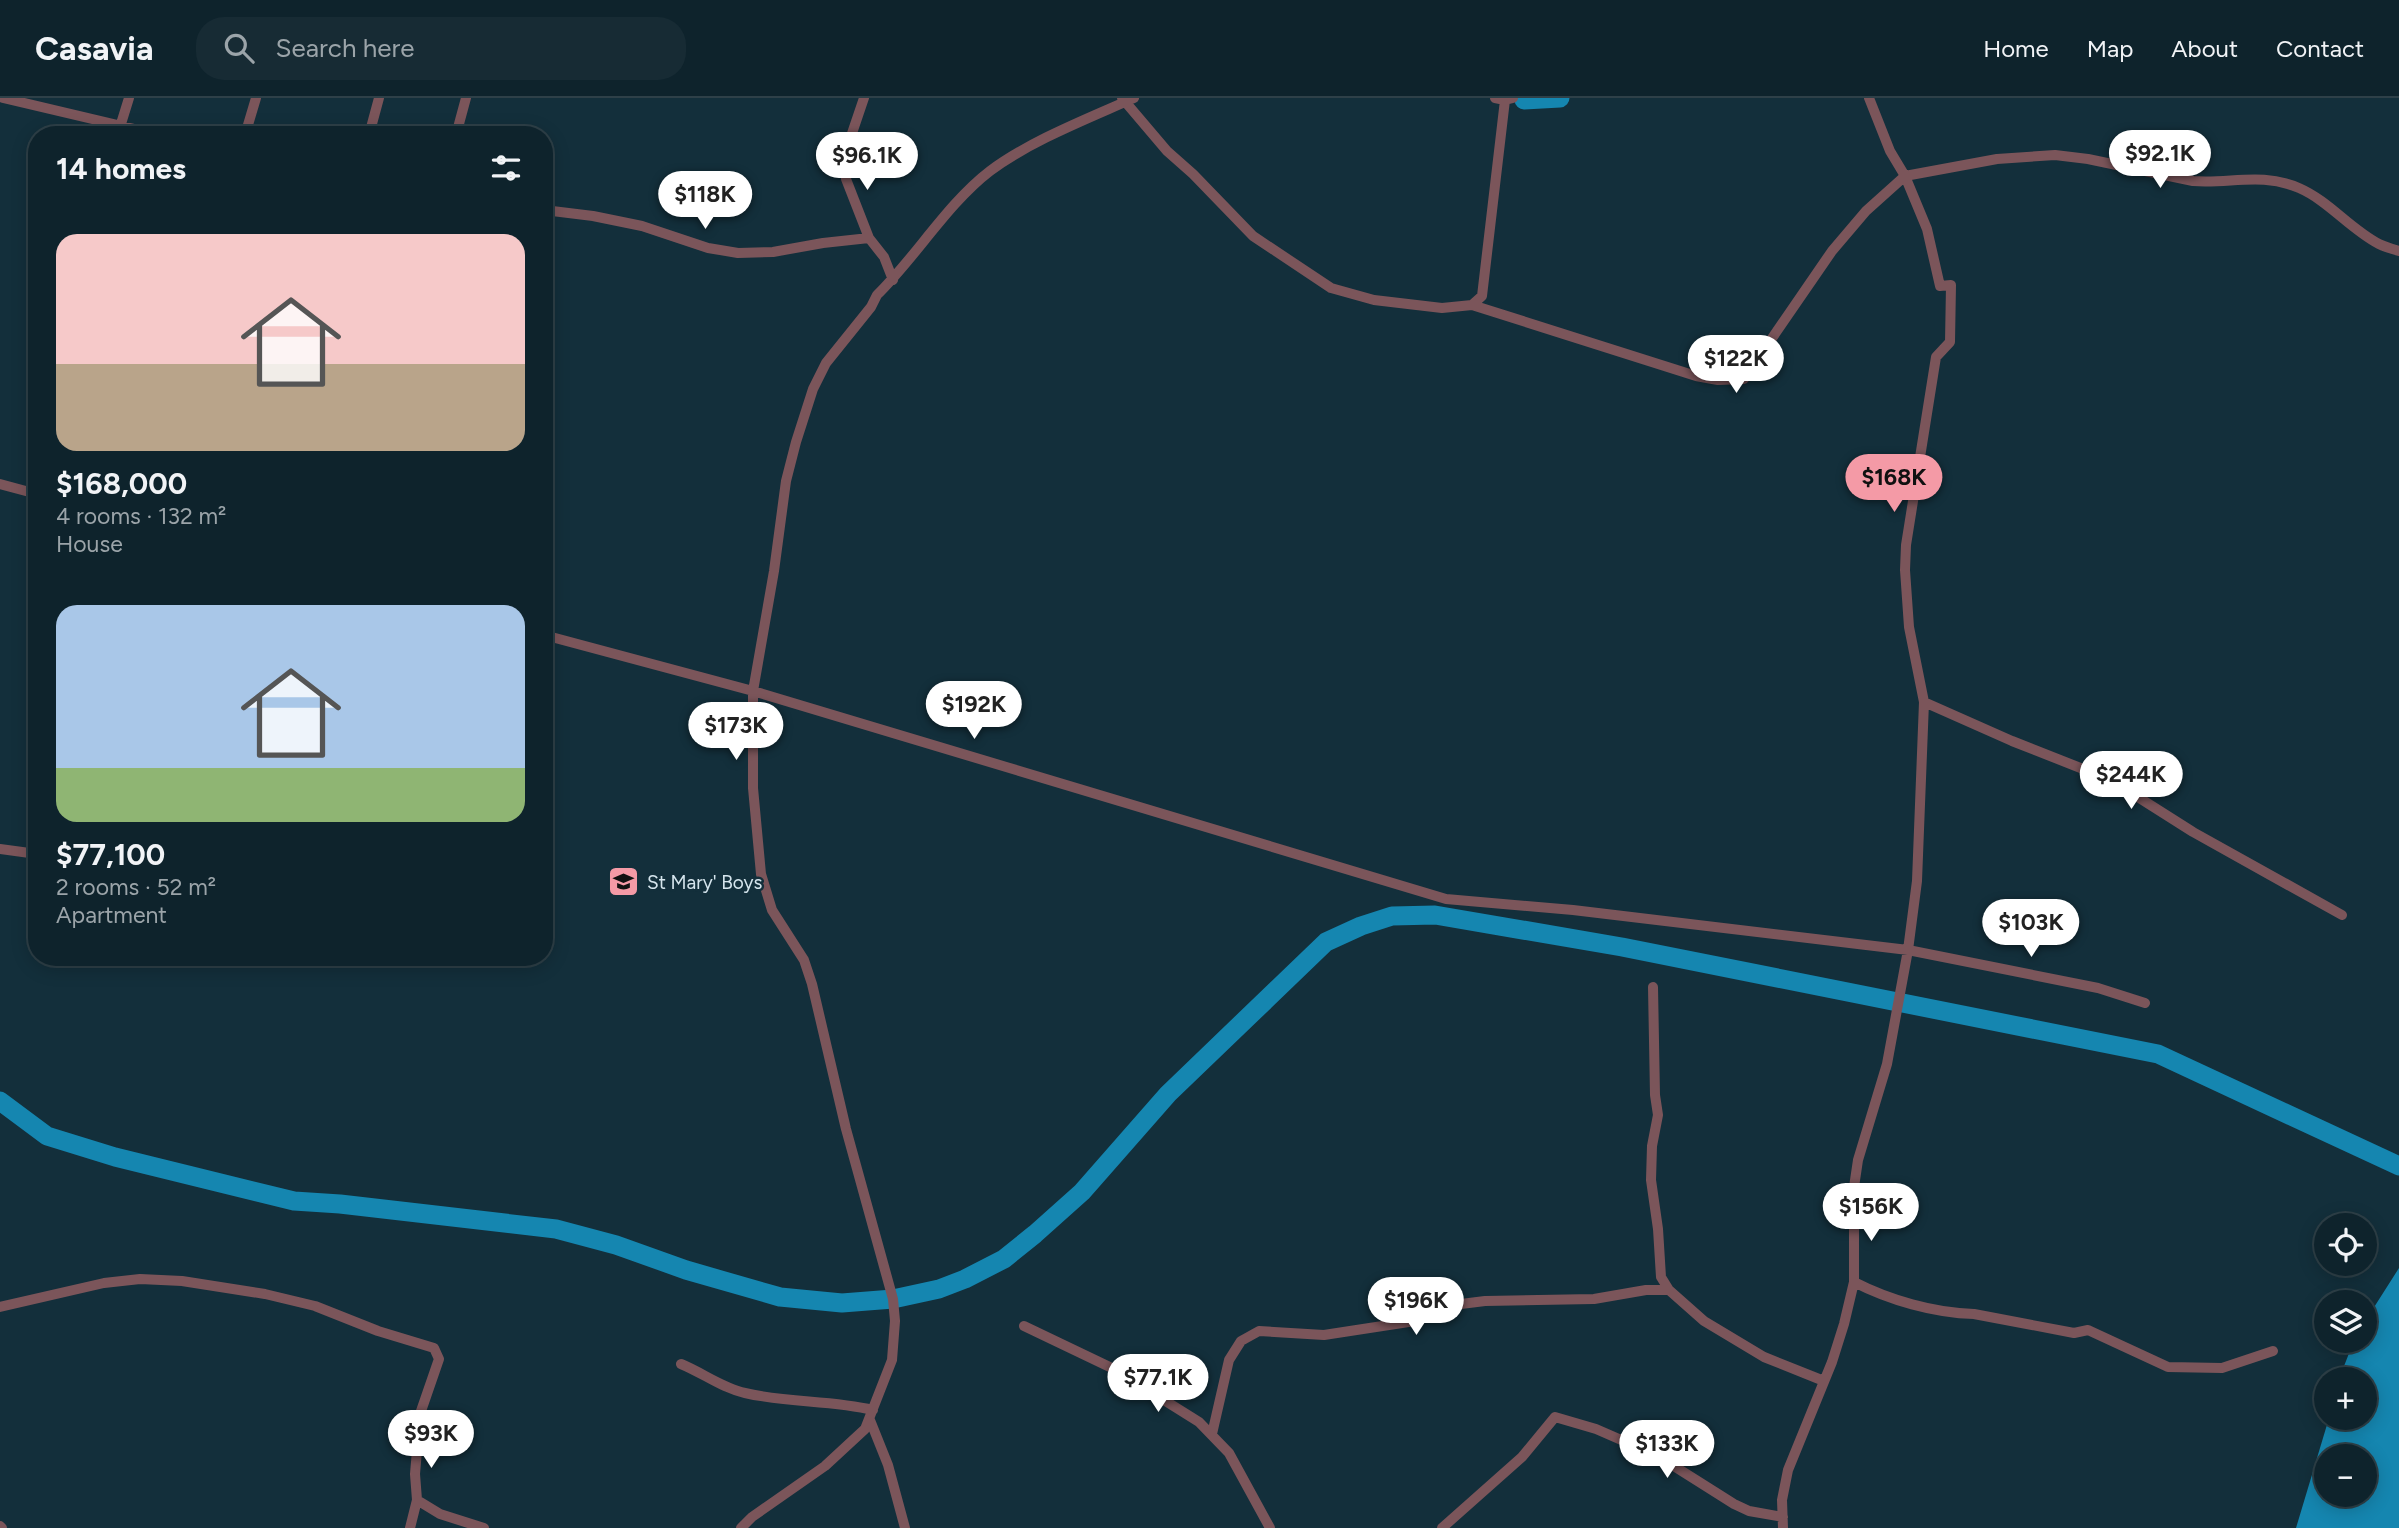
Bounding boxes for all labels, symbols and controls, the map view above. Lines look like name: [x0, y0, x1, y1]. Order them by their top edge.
search box: [196, 17, 686, 80]
text: Casavia: [35, 29, 154, 68]
icon: search: [220, 29, 258, 67]
text: Search here: [276, 32, 415, 64]
text: Home: [1983, 34, 2049, 63]
text: Map: [2087, 34, 2133, 63]
text: About: [2171, 34, 2238, 63]
text: Contact: [2276, 34, 2364, 63]
pin: $92.1K: [2103, 130, 2217, 190]
pin: $96.1K: [810, 132, 924, 192]
text: $92.1K: [2125, 139, 2195, 167]
text: $96.1K: [832, 141, 902, 169]
icon: filters: [487, 149, 525, 187]
text: 14 homes: [56, 150, 186, 187]
pin: $118K: [656, 172, 754, 231]
text: $118K: [674, 180, 736, 208]
icon: home: [228, 279, 354, 405]
pin: $122K: [1687, 336, 1785, 395]
text: $122K: [1704, 344, 1768, 372]
pin: $168K: [1845, 454, 1943, 514]
text: $168K: [1861, 463, 1927, 491]
text: $168,000: [56, 465, 187, 502]
text: 4 rooms · 132 m²: [56, 502, 226, 530]
text: House: [56, 530, 123, 558]
icon: home: [228, 650, 354, 776]
pin: $192K: [925, 682, 1023, 741]
text: $192K: [942, 690, 1006, 718]
pin: $173K: [687, 702, 785, 762]
text: $173K: [704, 711, 768, 739]
pin: $244K: [2082, 752, 2180, 811]
text: $244K: [2096, 760, 2166, 788]
text: $77,100: [56, 836, 165, 873]
school or university icon: St Mary' Boys: [607, 865, 641, 899]
place label: St Mary' Boys: [647, 871, 763, 894]
text: 2 rooms · 52 m²: [56, 873, 216, 901]
pin: $103K: [1982, 900, 2080, 959]
text: Apartment: [56, 901, 167, 929]
text: $103K: [1998, 908, 2064, 936]
pin: $156K: [1822, 1184, 1920, 1243]
text: $156K: [1839, 1192, 1903, 1220]
map controls: [2314, 1213, 2377, 1507]
button: locate: [2314, 1213, 2377, 1276]
pin: $196K: [1367, 1278, 1465, 1337]
text: $196K: [1384, 1286, 1448, 1314]
button: layers: [2314, 1290, 2377, 1353]
pin: $77.1K: [1101, 1354, 1215, 1414]
text: $77.1K: [1123, 1363, 1193, 1391]
button: +: [2314, 1367, 2377, 1430]
pin: $93K: [390, 1410, 472, 1470]
text: $93K: [404, 1419, 458, 1447]
pin: $133K: [1618, 1420, 1716, 1480]
text: $133K: [1635, 1429, 1699, 1457]
button: −: [2314, 1444, 2377, 1507]

